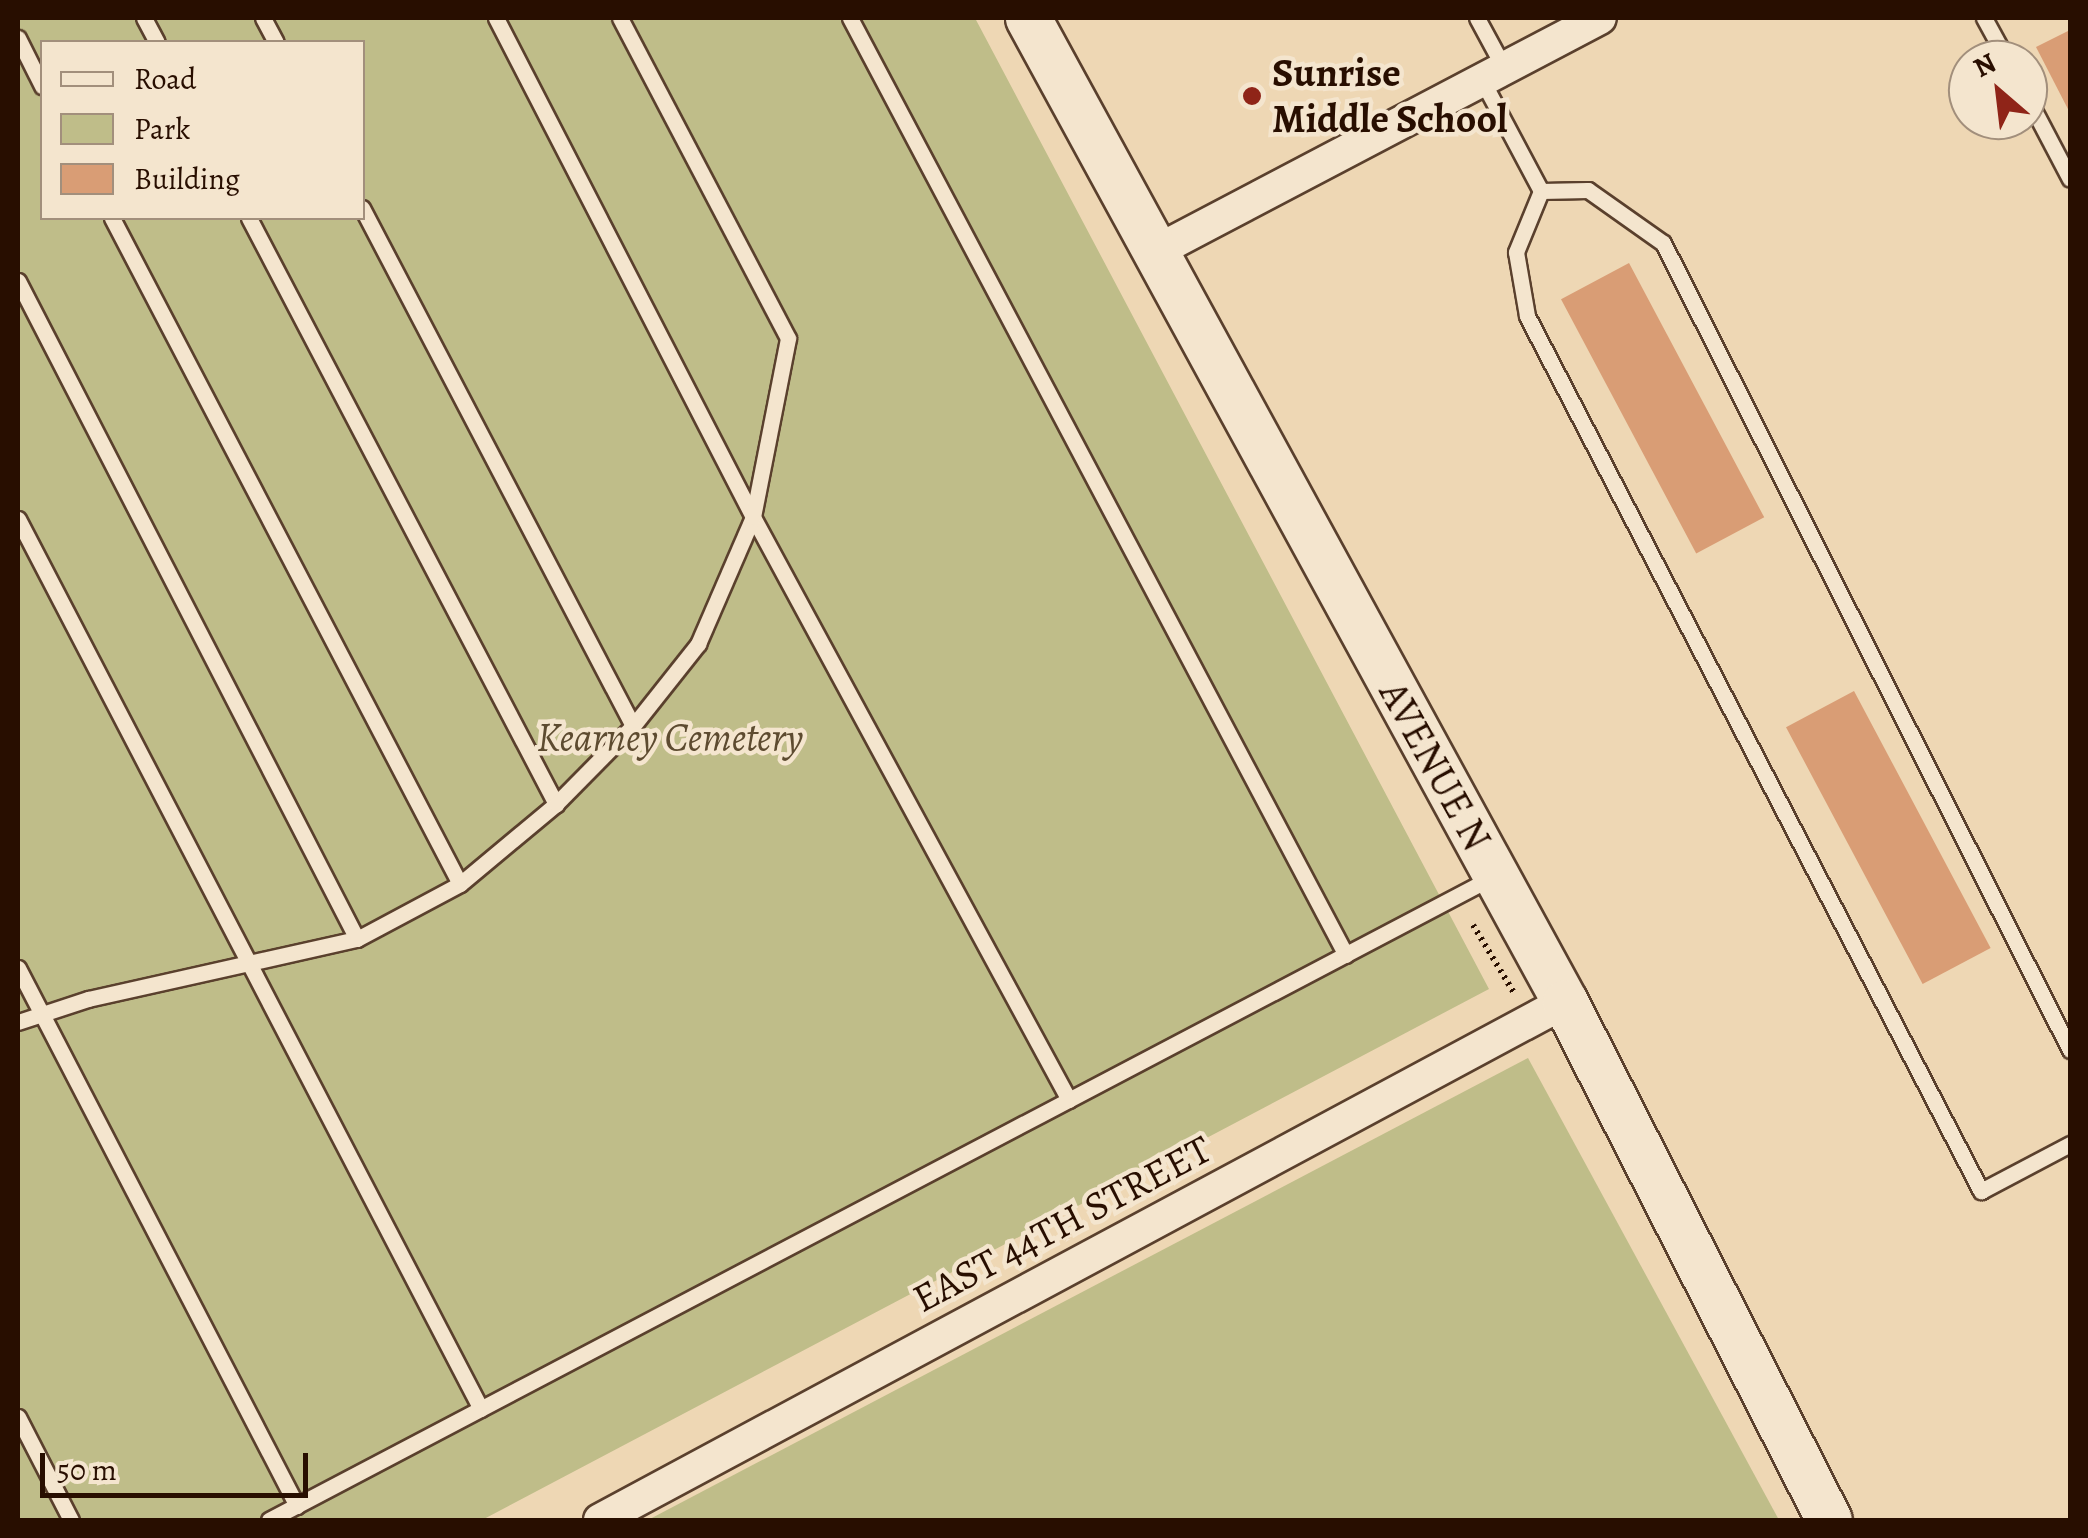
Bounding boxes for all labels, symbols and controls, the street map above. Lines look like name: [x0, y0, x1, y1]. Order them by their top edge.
legend: [40, 40, 365, 220]
north arrow: [1948, 40, 2048, 140]
text: N: [1967, 44, 2003, 87]
place label: Sunrise Middle School: [1272, 49, 1508, 143]
text: Road: [134, 59, 196, 99]
marker: Sunrise Middle School: [1241, 85, 1263, 107]
text: Park: [134, 109, 190, 149]
text: Building: [134, 159, 240, 199]
street label: AVENUE N: [1369, 673, 1501, 859]
park label: Kearney Cemetery: [537, 714, 803, 762]
street label: EAST 44TH STREET: [905, 1125, 1219, 1323]
scale bar: [45, 1433, 312, 1495]
text: 50 m: [57, 1450, 117, 1490]

